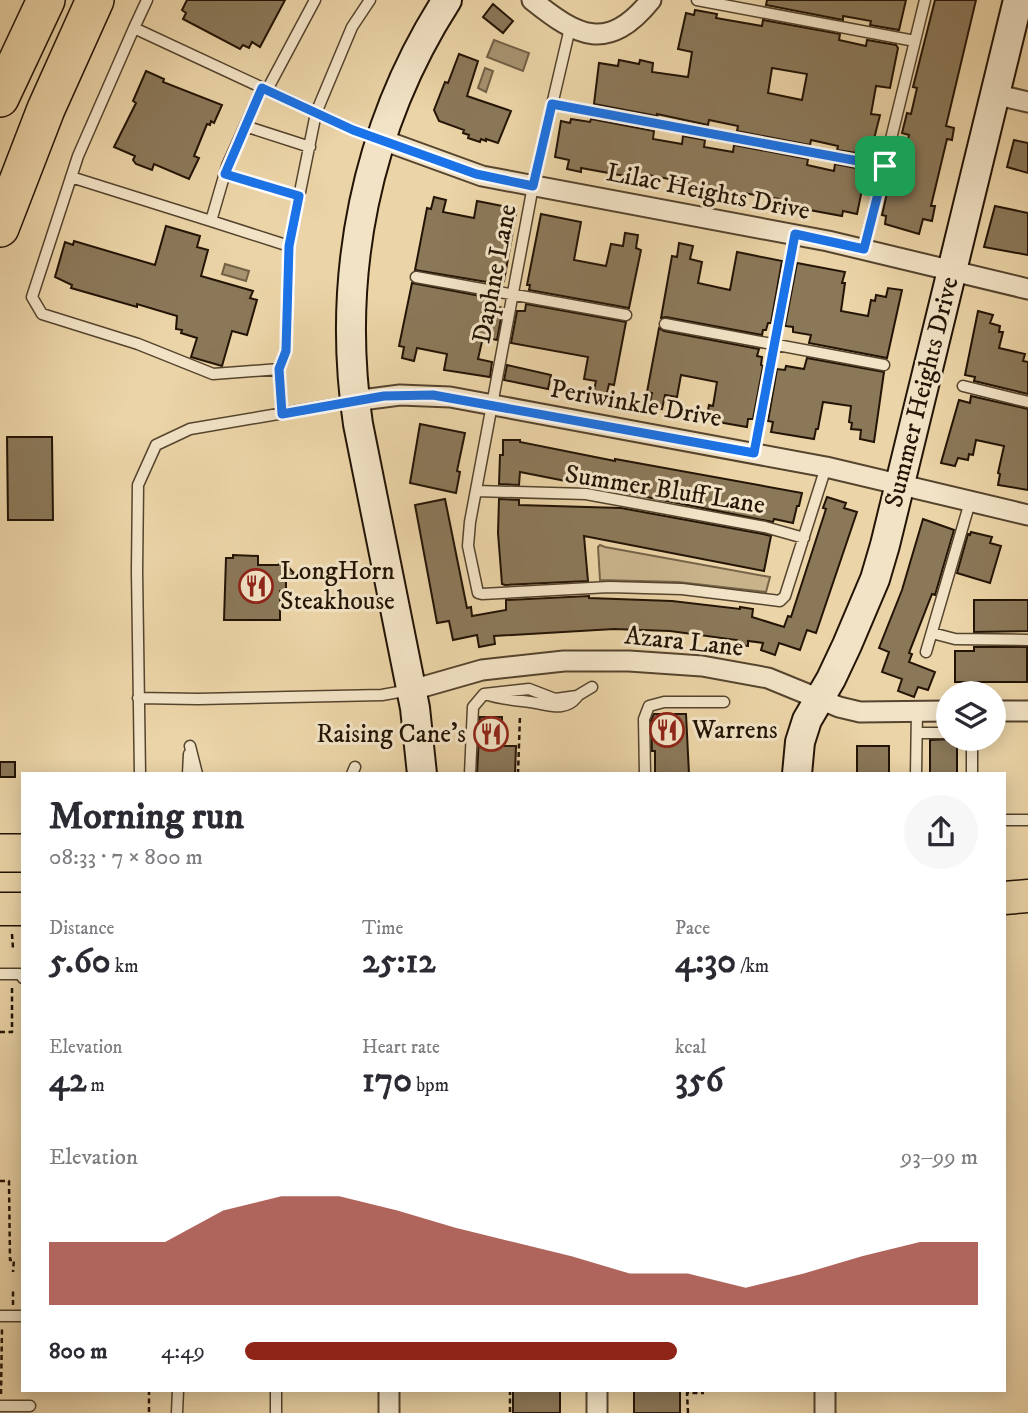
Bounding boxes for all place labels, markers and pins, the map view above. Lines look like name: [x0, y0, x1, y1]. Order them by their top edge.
pin: [855, 136, 915, 196]
place label: LongHorn Steakhouse: [280, 555, 395, 618]
restaurant icon: LongHorn Steakhouse: [237, 567, 275, 605]
restaurant icon: Warrens: [648, 711, 686, 749]
place label: Warrens: [691, 714, 778, 747]
restaurant icon: Raising Cane's: [472, 715, 510, 753]
place label: Raising Cane's: [316, 718, 466, 751]

